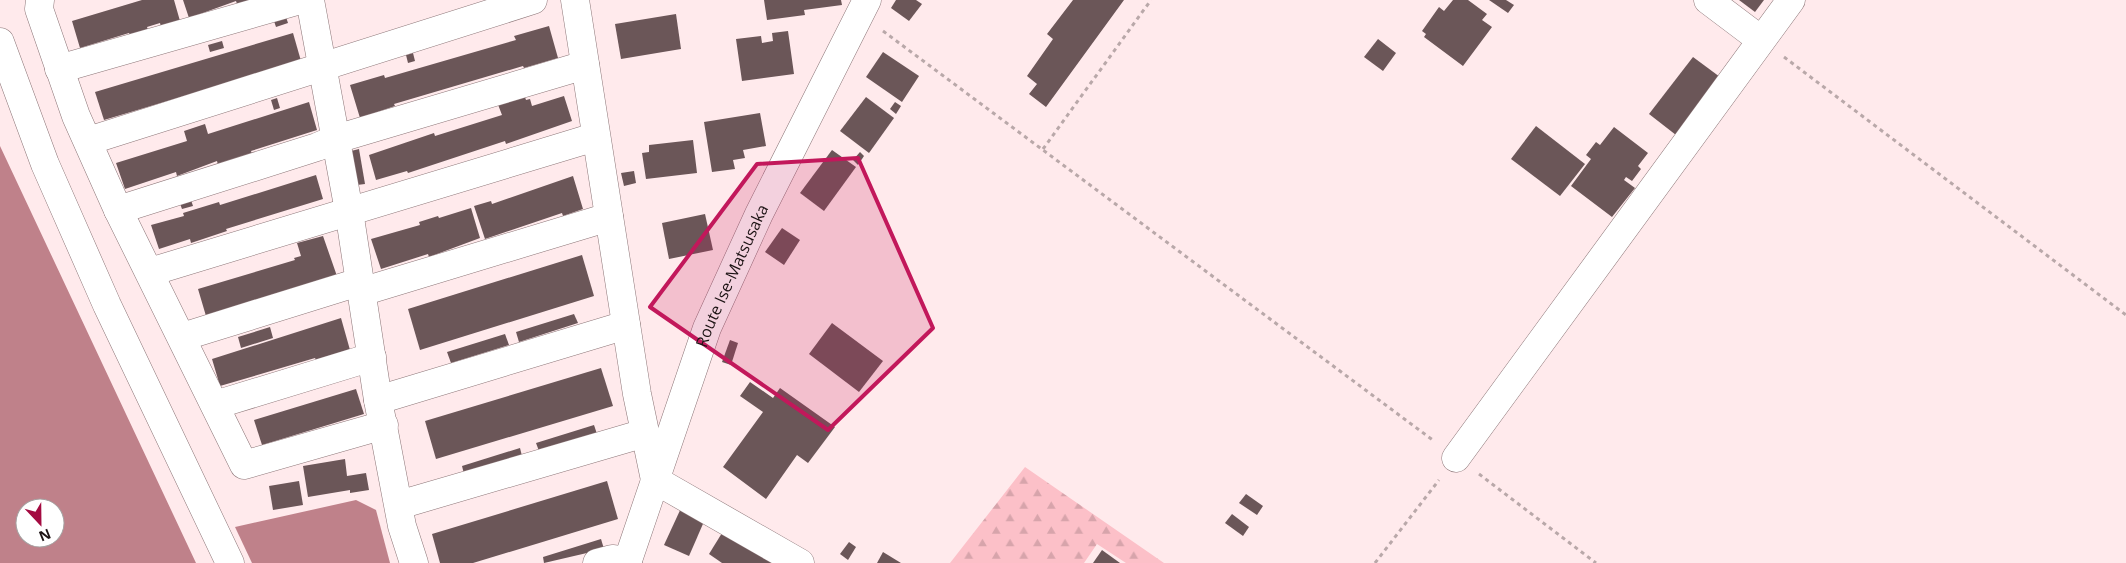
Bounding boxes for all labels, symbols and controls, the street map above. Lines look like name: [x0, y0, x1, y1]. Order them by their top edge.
street label: Route Ise-Matsusaka: [690, 200, 773, 350]
north arrow: [15, 498, 65, 548]
text: N: [36, 525, 54, 546]

